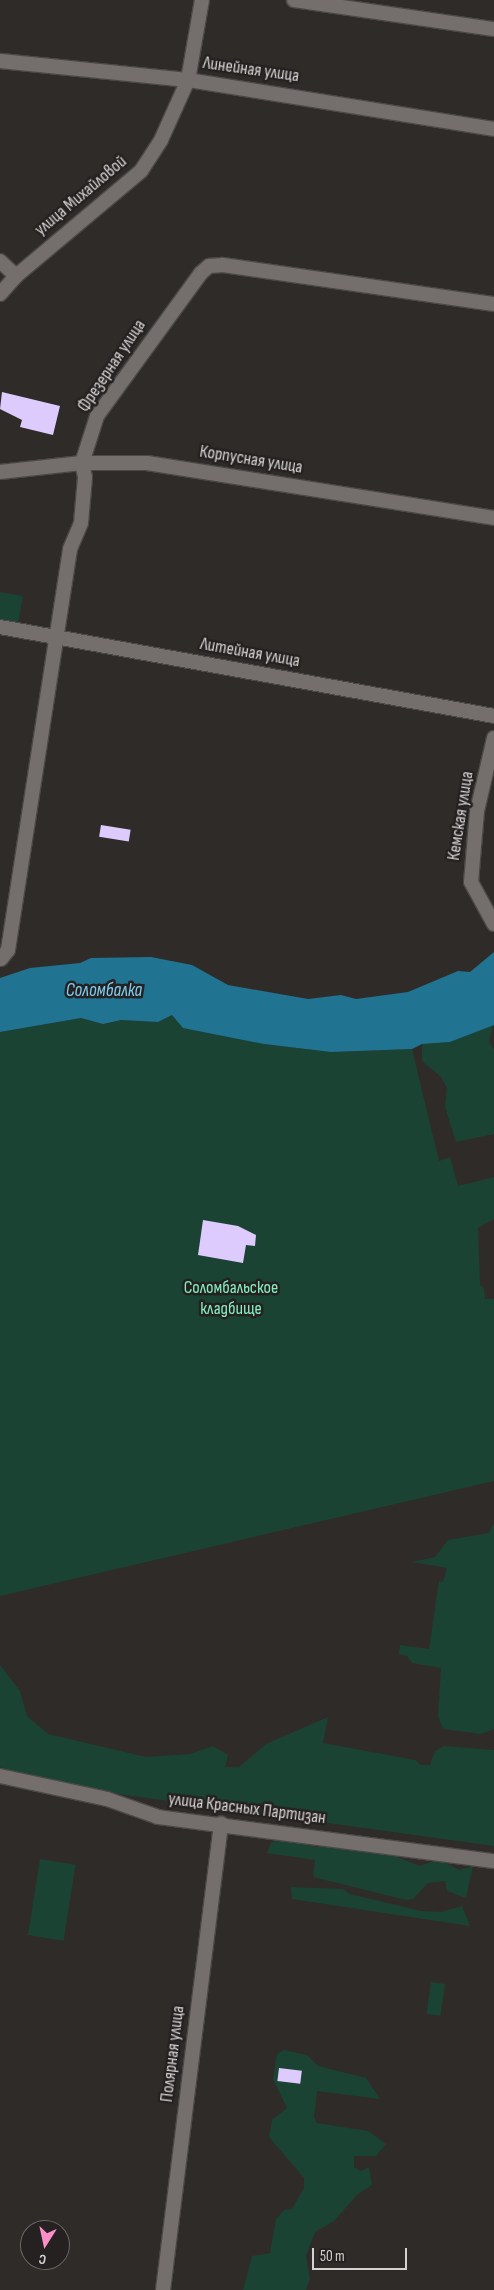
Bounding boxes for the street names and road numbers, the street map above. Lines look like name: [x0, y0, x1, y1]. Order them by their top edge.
street label: Линейная улица: [202, 53, 300, 87]
street label: улица Михайловой: [31, 151, 131, 241]
street label: Фрезерная улица: [73, 316, 151, 416]
street label: Корпусная улица: [198, 441, 304, 479]
street label: Литейная улица: [198, 634, 302, 672]
street label: Кемская улица: [443, 770, 479, 862]
street label: улица Красных Партизан: [167, 1789, 327, 1829]
street label: Полярная улица: [156, 2005, 190, 2103]

